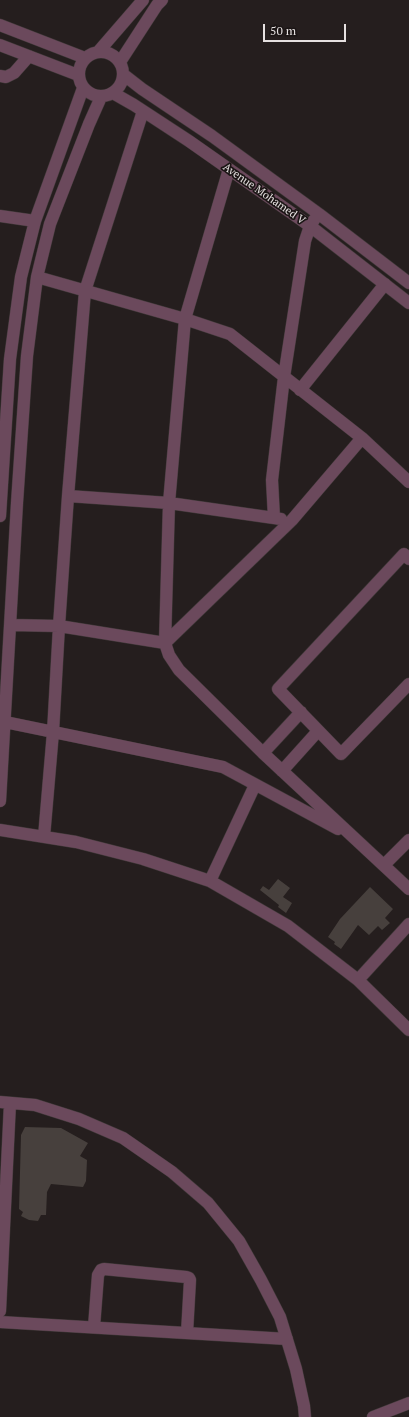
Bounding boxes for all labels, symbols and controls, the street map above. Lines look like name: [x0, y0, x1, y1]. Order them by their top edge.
scale bar: [265, 16, 348, 42]
text: 50 m: [270, 23, 296, 38]
street label: Avenue Mohamed V: [220, 161, 308, 227]

